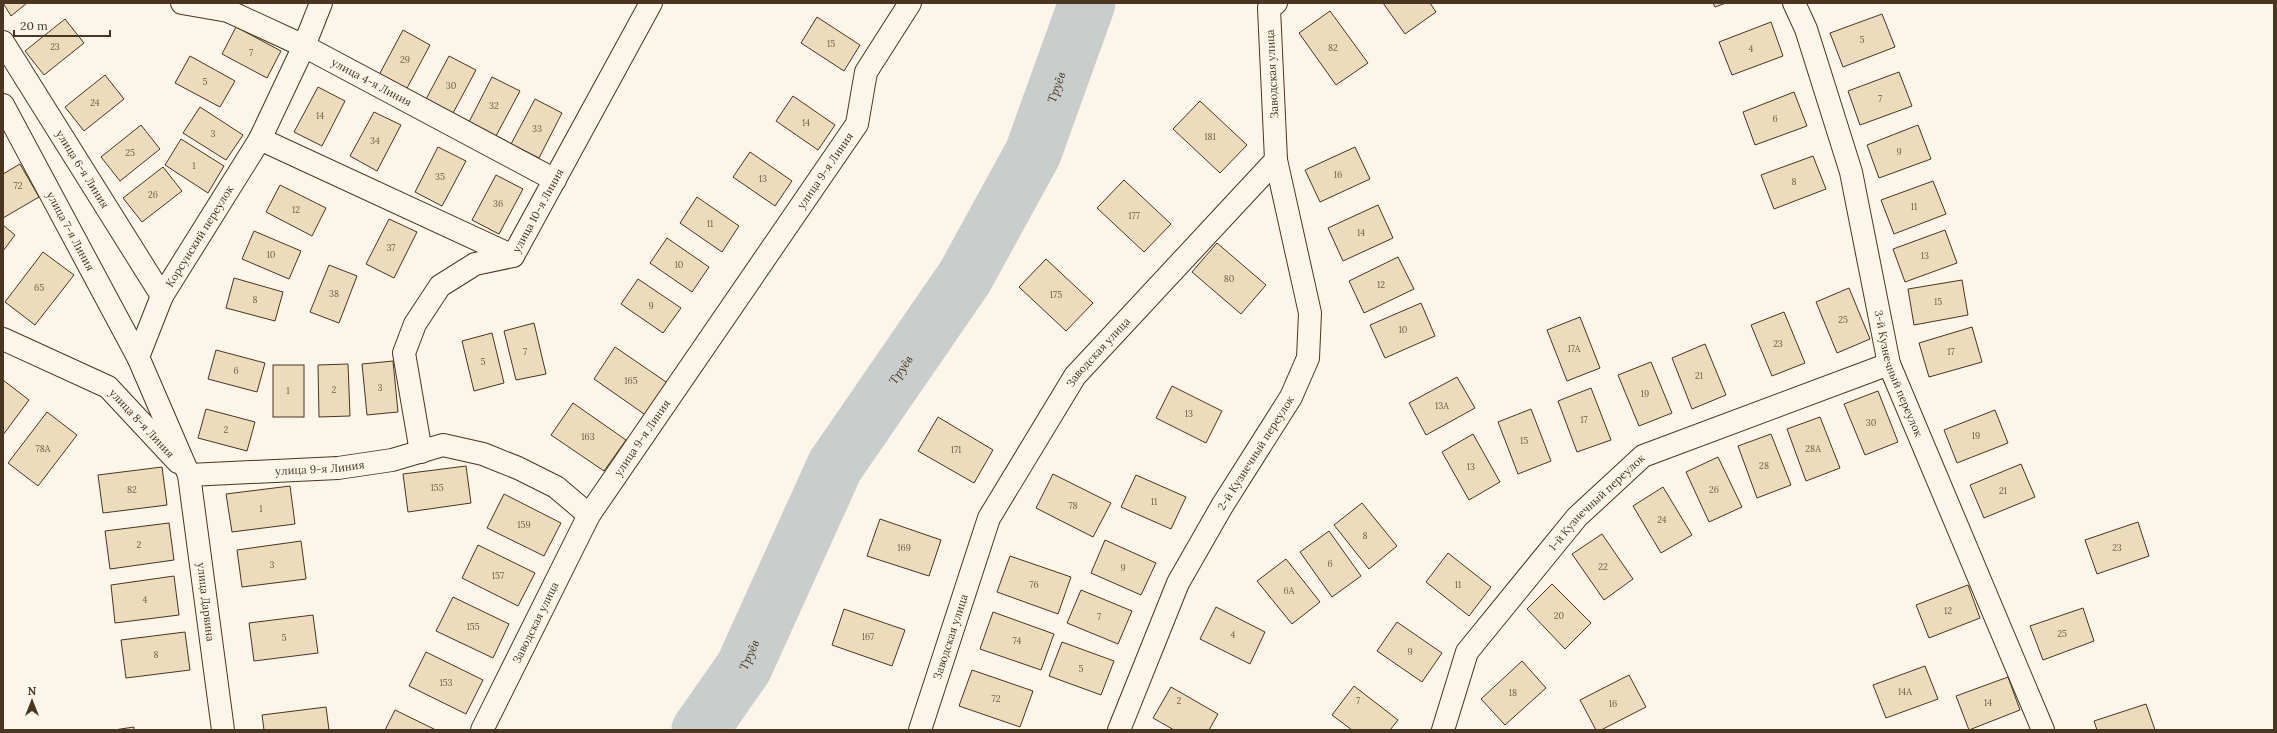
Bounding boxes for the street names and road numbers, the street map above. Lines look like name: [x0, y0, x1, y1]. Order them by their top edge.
street label: Заводская улица: [1263, 29, 1281, 119]
street label: улица 4-я Линия: [329, 55, 414, 109]
street label: улица 6-я Линия: [53, 128, 112, 211]
street label: улица 9-я Линия: [794, 130, 856, 211]
street label: улица 10-я Линия: [509, 166, 566, 255]
street label: Корсунский переулок: [162, 183, 236, 290]
street label: улица 7-я Линия: [44, 189, 97, 273]
street label: 3-й Кузнечный переулок: [1871, 309, 1926, 439]
street label: Заводская улица: [1063, 314, 1133, 389]
street label: улица 8-я Линия: [106, 386, 177, 461]
street label: 2-й Кузнечный переулок: [1214, 393, 1297, 512]
street label: улица 9-я Линия: [611, 397, 673, 479]
street label: 1-й Кузнечный переулок: [1546, 451, 1648, 553]
street label: улица 9-я Линия: [275, 457, 365, 478]
street label: улица Дарвина: [194, 562, 218, 643]
street label: Заводская улица: [509, 579, 562, 666]
street label: Заводская улица: [930, 592, 971, 681]

